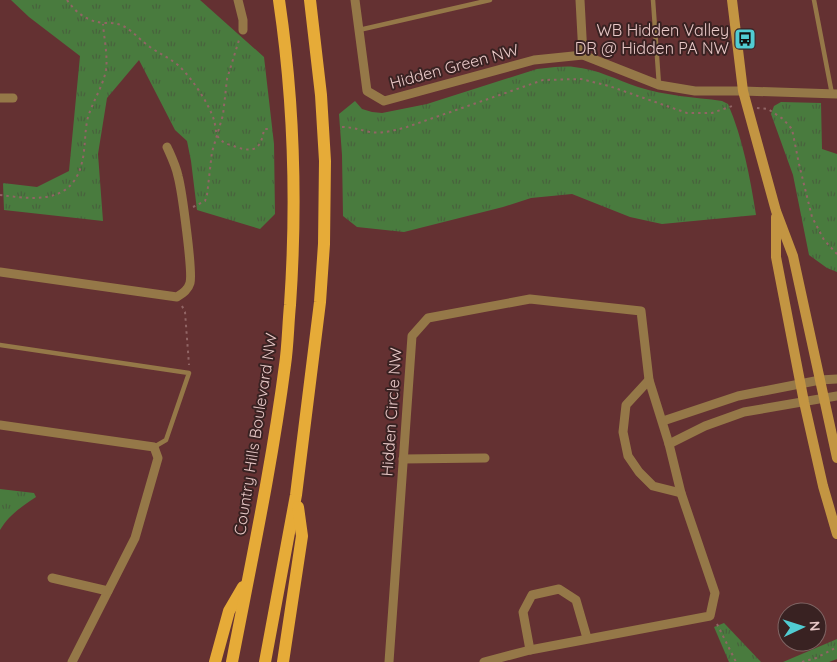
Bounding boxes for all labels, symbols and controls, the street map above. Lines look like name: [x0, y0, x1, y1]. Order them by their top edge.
place label: WB Hidden Valley DR @ Hidden PA NW: [575, 20, 729, 58]
bus stop icon: WB Hidden Valley DR @ Hidden PA NW: [733, 27, 757, 51]
street label: Hidden Green NW: [387, 39, 521, 93]
street label: Country Hills Boulevard NW: [229, 331, 281, 537]
street label: Hidden Circle NW: [377, 347, 405, 477]
north arrow: [777, 602, 827, 652]
text: N: [806, 620, 824, 632]

